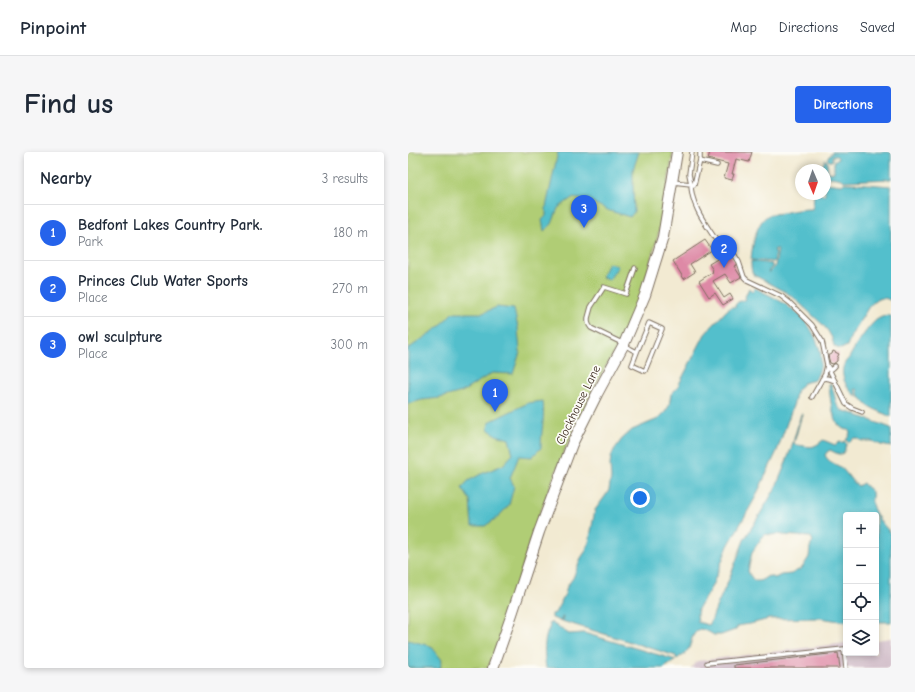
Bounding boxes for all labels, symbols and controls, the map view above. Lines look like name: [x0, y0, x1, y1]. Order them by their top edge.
text: Pinpoint: [20, 17, 86, 39]
text: Map: [730, 19, 757, 36]
text: Directions: [779, 19, 838, 36]
text: Saved: [860, 19, 895, 36]
button: Directions: [795, 86, 891, 123]
text: Find us: [24, 88, 113, 120]
north arrow: [795, 164, 831, 200]
text: Nearby: [40, 169, 91, 188]
text: 3 results: [322, 171, 368, 186]
pin: 3: [571, 195, 597, 228]
text: Bedfont Lakes Country Park.: [78, 216, 262, 234]
text: 1: [50, 225, 56, 240]
text: 180 m: [333, 225, 368, 240]
text: Park: [78, 234, 103, 249]
pin: 2: [711, 235, 737, 268]
text: Princes Club Water Sports: [78, 272, 248, 290]
text: 2: [50, 281, 56, 296]
text: 270 m: [332, 281, 368, 296]
text: Place: [78, 290, 108, 305]
text: owl sculpture: [78, 328, 162, 346]
text: 3: [50, 337, 56, 352]
text: 300 m: [330, 337, 368, 352]
text: Place: [78, 346, 108, 361]
street label: Clockhouse Lane: [553, 363, 603, 447]
pin: 1: [482, 379, 508, 412]
your location: [630, 488, 650, 508]
map controls: [843, 512, 879, 656]
button: +: [843, 512, 879, 548]
button: −: [843, 548, 879, 584]
button: locate: [843, 584, 879, 620]
button: layers: [843, 620, 879, 656]

